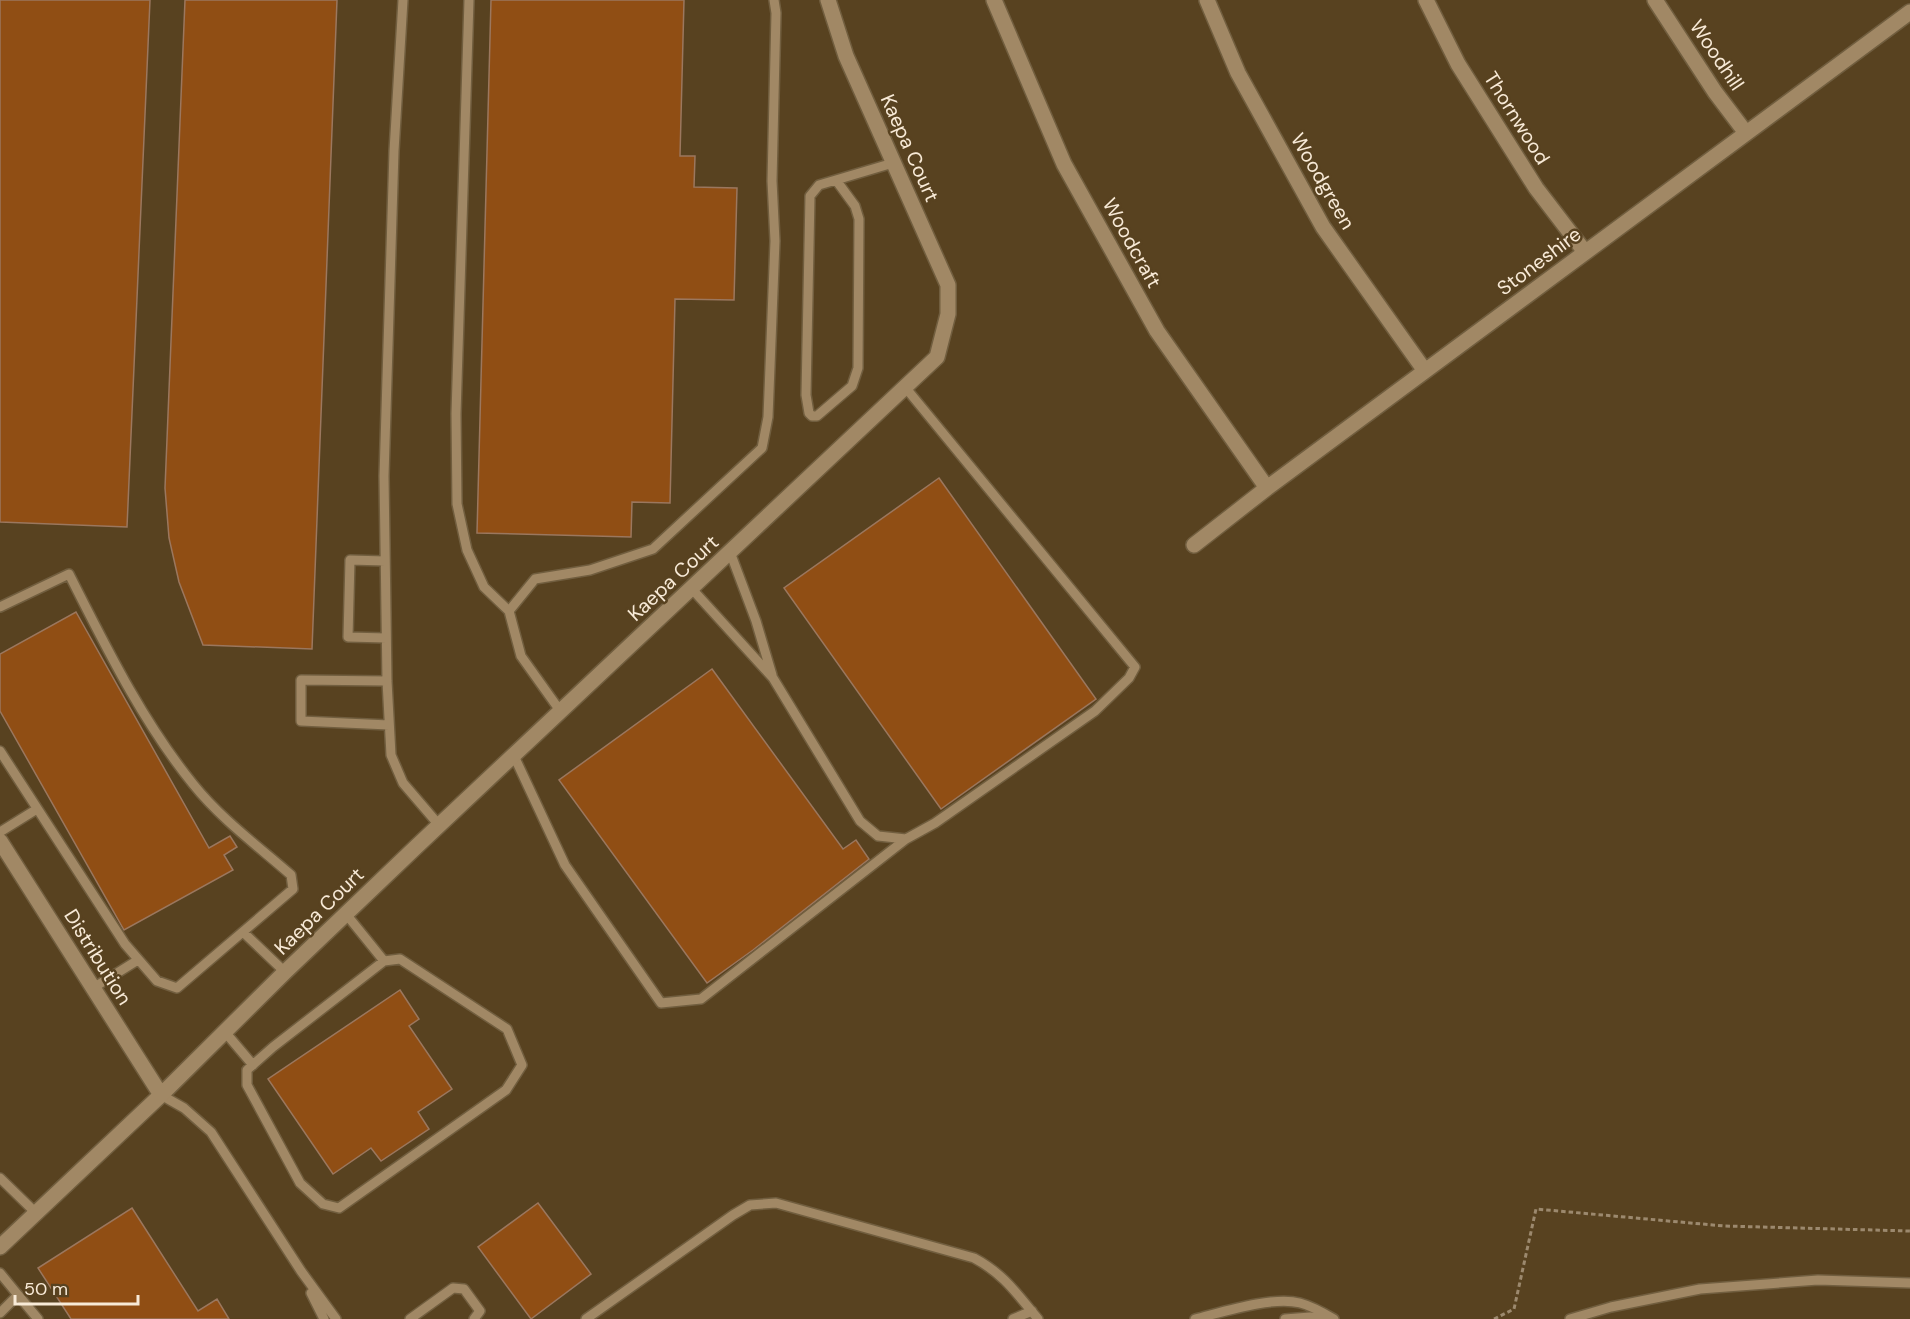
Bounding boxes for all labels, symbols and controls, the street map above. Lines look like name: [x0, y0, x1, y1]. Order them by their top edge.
street label: Woodhill: [1684, 15, 1750, 95]
street label: Thornwood: [1478, 67, 1556, 169]
street label: Kaepa Court: [875, 90, 945, 206]
street label: Woodgreen: [1285, 128, 1361, 234]
street label: Woodcraft: [1097, 193, 1167, 293]
street label: Stoneshire: [1492, 221, 1586, 301]
street label: Kaepa Court: [622, 529, 724, 627]
street label: Kaepa Court: [269, 862, 370, 960]
street label: Distribution: [58, 904, 138, 1010]
scale bar: [15, 1268, 138, 1306]
text: 50 m: [24, 1277, 68, 1301]

